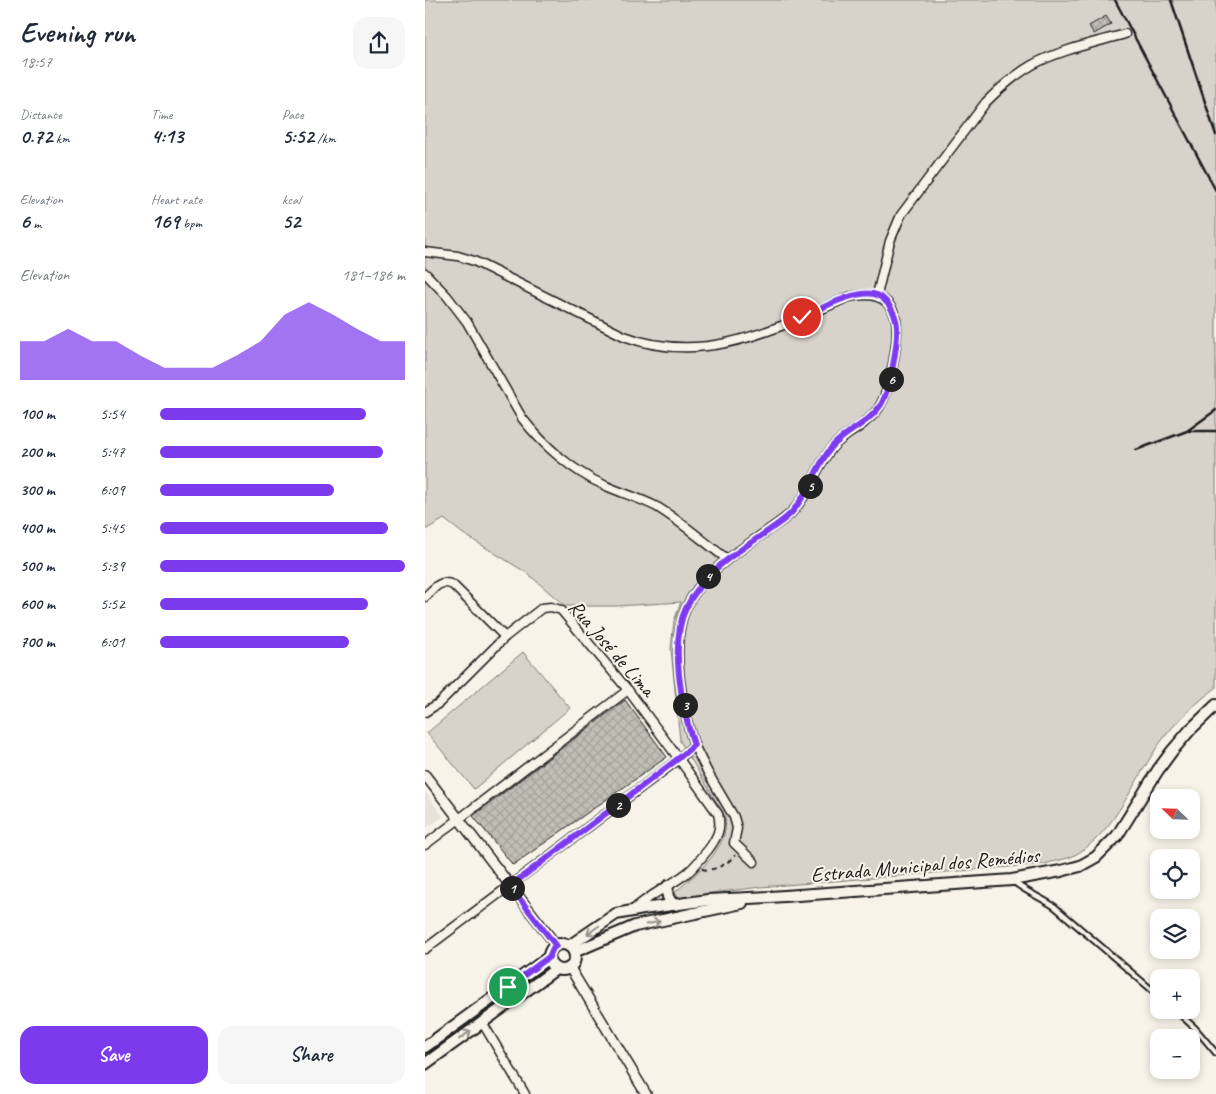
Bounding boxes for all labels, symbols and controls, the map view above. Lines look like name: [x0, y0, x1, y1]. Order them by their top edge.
text: Evening run: [20, 15, 135, 50]
button: share: [353, 17, 405, 69]
text: 18:57: [20, 52, 52, 72]
text: Distance: [20, 106, 62, 123]
text: Time: [151, 106, 172, 123]
text: Pace: [282, 106, 304, 123]
text: 0.72: [20, 123, 52, 149]
text: 4:13: [151, 123, 184, 149]
text: 5:52: [282, 123, 314, 149]
text: km: [52, 130, 70, 147]
text: /km: [314, 130, 336, 147]
text: Elevation: [20, 191, 63, 208]
text: Heart rate: [151, 191, 202, 208]
text: kcal: [282, 191, 301, 208]
text: 6: [20, 208, 30, 234]
text: 169: [151, 208, 180, 234]
text: 52: [282, 208, 301, 234]
text: m: [30, 215, 41, 232]
text: bpm: [180, 215, 202, 232]
text: Elevation: [20, 265, 69, 285]
text: 181–186 m: [342, 265, 405, 285]
pin: [781, 296, 823, 338]
icon: check: [788, 303, 816, 331]
pin: 6: [879, 366, 903, 392]
text: 6: [888, 371, 895, 388]
text: 100 m: [20, 404, 55, 424]
text: 5:54: [100, 404, 125, 424]
text: 200 m: [20, 442, 55, 462]
text: 5:47: [100, 442, 125, 462]
pin: 5: [797, 474, 823, 498]
text: 5: [807, 478, 814, 495]
text: 300 m: [20, 480, 55, 500]
text: 6:09: [100, 480, 125, 500]
text: 400 m: [20, 518, 55, 538]
text: 5:45: [100, 518, 125, 538]
text: 500 m: [20, 556, 54, 576]
text: 5:39: [100, 556, 125, 576]
pin: 4: [695, 564, 721, 588]
text: 4: [705, 568, 712, 585]
text: 600 m: [20, 594, 55, 614]
text: 5:52: [100, 594, 125, 614]
street label: Rua José de Lima: [563, 594, 663, 703]
text: 700 m: [20, 632, 55, 652]
text: 6:01: [100, 632, 125, 652]
pin: 3: [673, 692, 697, 718]
text: 3: [682, 697, 689, 714]
north arrow: [1150, 789, 1200, 839]
map controls: [1150, 789, 1200, 1079]
pin: 2: [605, 792, 631, 818]
text: 2: [615, 797, 622, 814]
street label: Estrada Municipal dos Remédios: [810, 842, 1042, 888]
button: locate: [1150, 849, 1200, 899]
pin: 1: [499, 876, 525, 900]
text: 1: [509, 880, 516, 897]
button: layers: [1150, 909, 1200, 959]
one-way arrow: [644, 917, 660, 927]
one-way arrow: [586, 925, 600, 935]
pin: [487, 966, 529, 1008]
button: +: [1150, 969, 1200, 1019]
icon: arrive: [494, 973, 522, 1001]
button: Save: [20, 1026, 208, 1084]
button: Share: [218, 1026, 405, 1084]
button: −: [1150, 1029, 1200, 1079]
one-way arrow: [457, 1030, 471, 1040]

